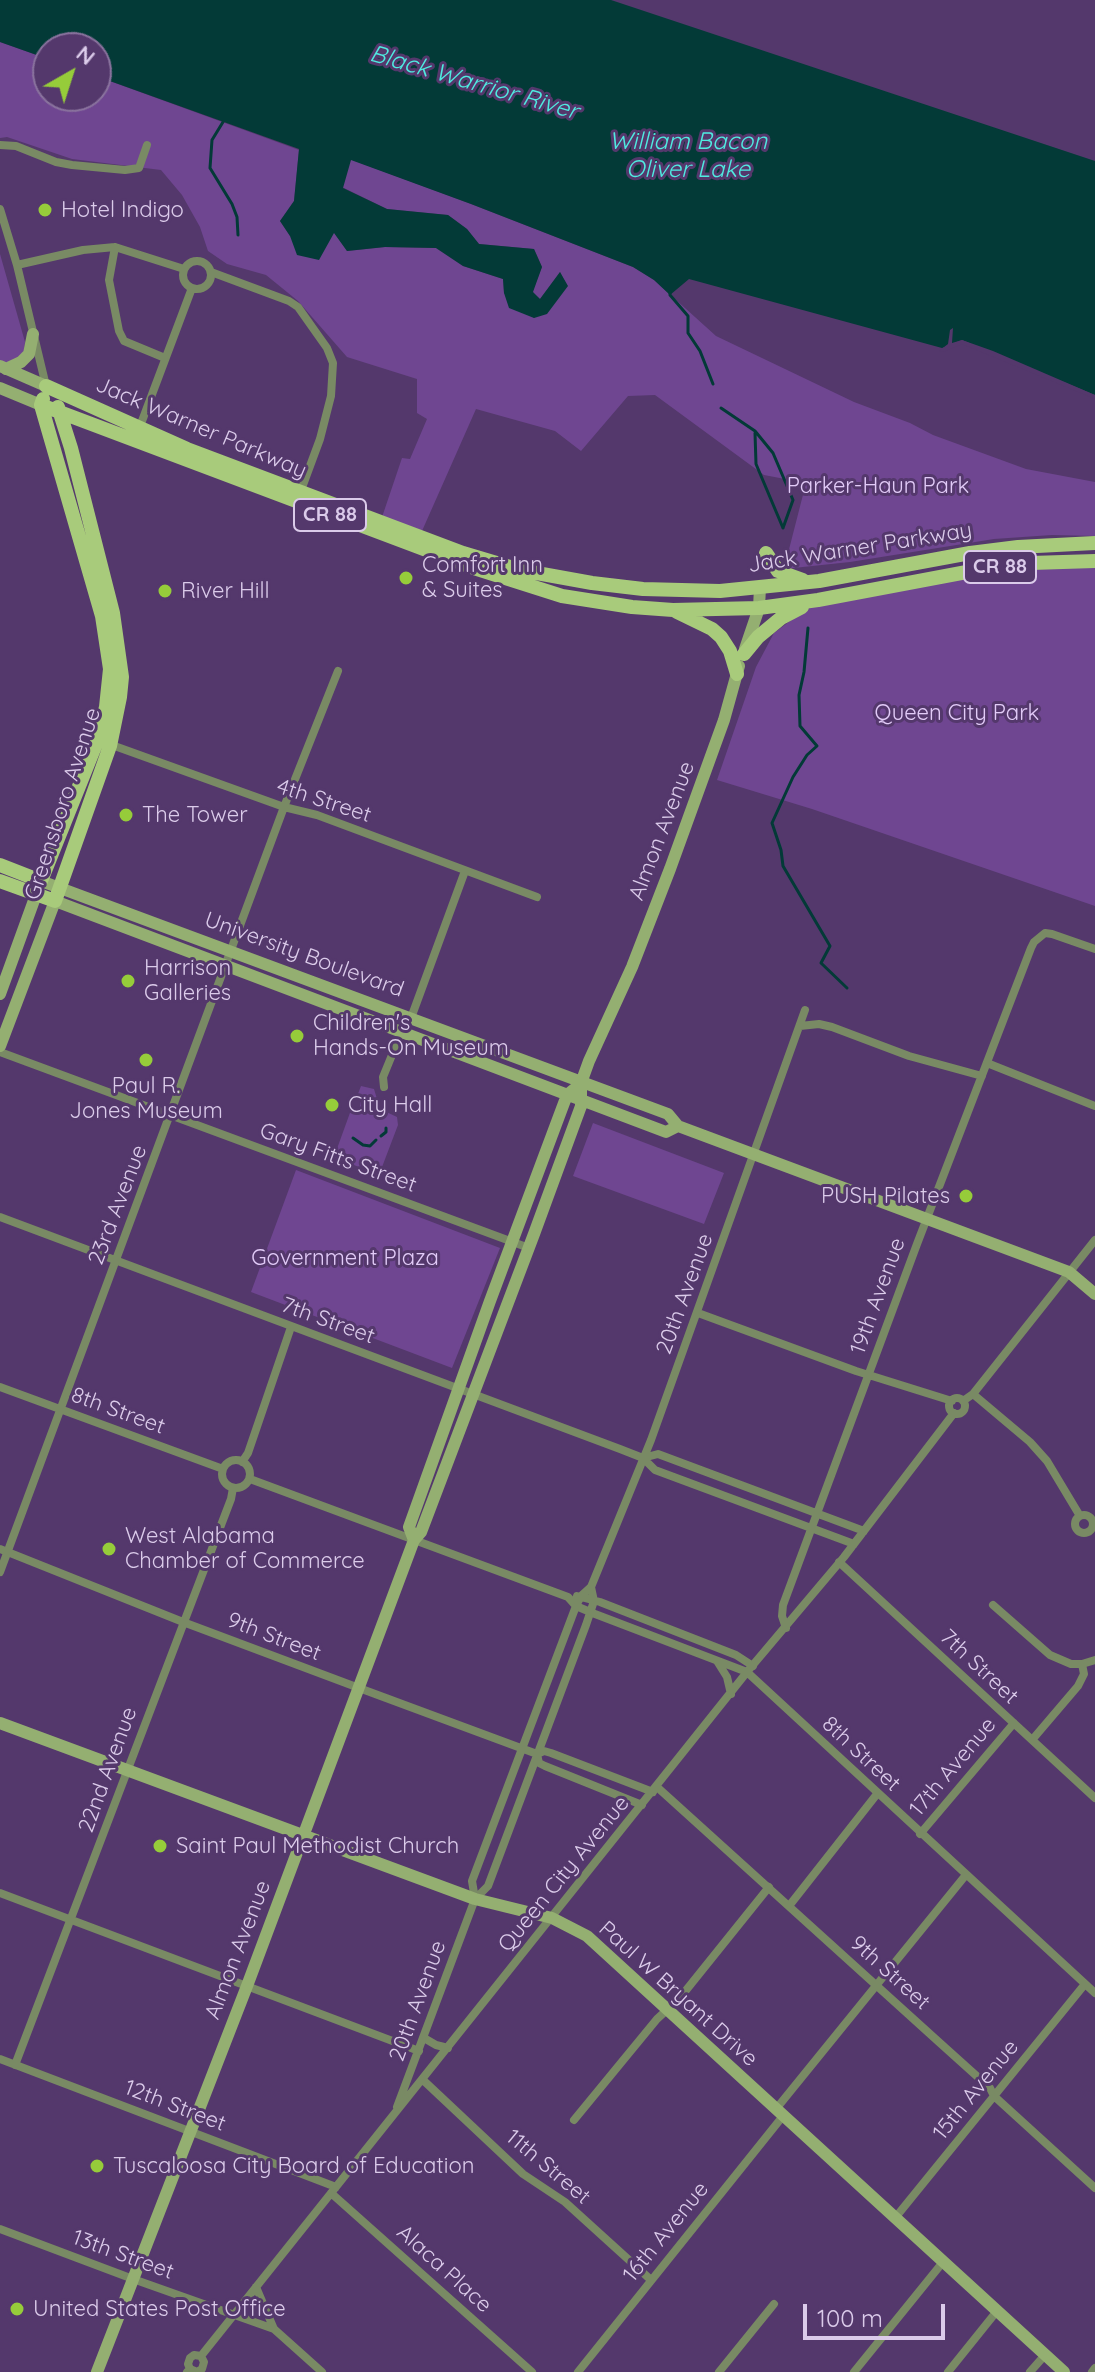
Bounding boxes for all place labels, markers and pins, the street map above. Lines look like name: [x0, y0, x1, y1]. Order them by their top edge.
place label: Hotel Indigo: [61, 197, 184, 223]
marker: Hotel Indigo: [36, 201, 54, 219]
place label: Comfort Inn & Suites: [422, 552, 543, 604]
marker: Comfort Inn & Suites: [397, 569, 415, 587]
place label: River Hill: [181, 578, 270, 604]
marker: River Hill: [156, 582, 174, 600]
place label: The Tower: [142, 802, 248, 828]
marker: The Tower: [117, 806, 135, 824]
place label: Harrison Galleries: [144, 955, 231, 1006]
marker: Harrison Galleries: [119, 972, 137, 990]
place label: Children's Hands-On Museum: [313, 1010, 509, 1062]
marker: Children's Hands-On Museum: [288, 1027, 306, 1045]
marker: Paul R. Jones Museum: [137, 1051, 155, 1069]
place label: Paul R. Jones Museum: [69, 1073, 223, 1124]
place label: City Hall: [348, 1092, 432, 1118]
marker: City Hall: [323, 1096, 341, 1114]
place label: PUSH Pilates: [821, 1183, 950, 1209]
marker: PUSH Pilates: [957, 1187, 975, 1205]
place label: West Alabama Chamber of Commerce: [125, 1523, 365, 1574]
marker: West Alabama Chamber of Commerce: [100, 1540, 118, 1558]
place label: Saint Paul Methodist Church: [176, 1833, 459, 1859]
marker: Saint Paul Methodist Church: [151, 1837, 169, 1855]
place label: Tuscaloosa City Board of Education: [113, 2153, 474, 2179]
marker: Tuscaloosa City Board of Education: [88, 2157, 106, 2175]
place label: United States Post Office: [33, 2296, 286, 2322]
marker: United States Post Office: [8, 2300, 26, 2318]

